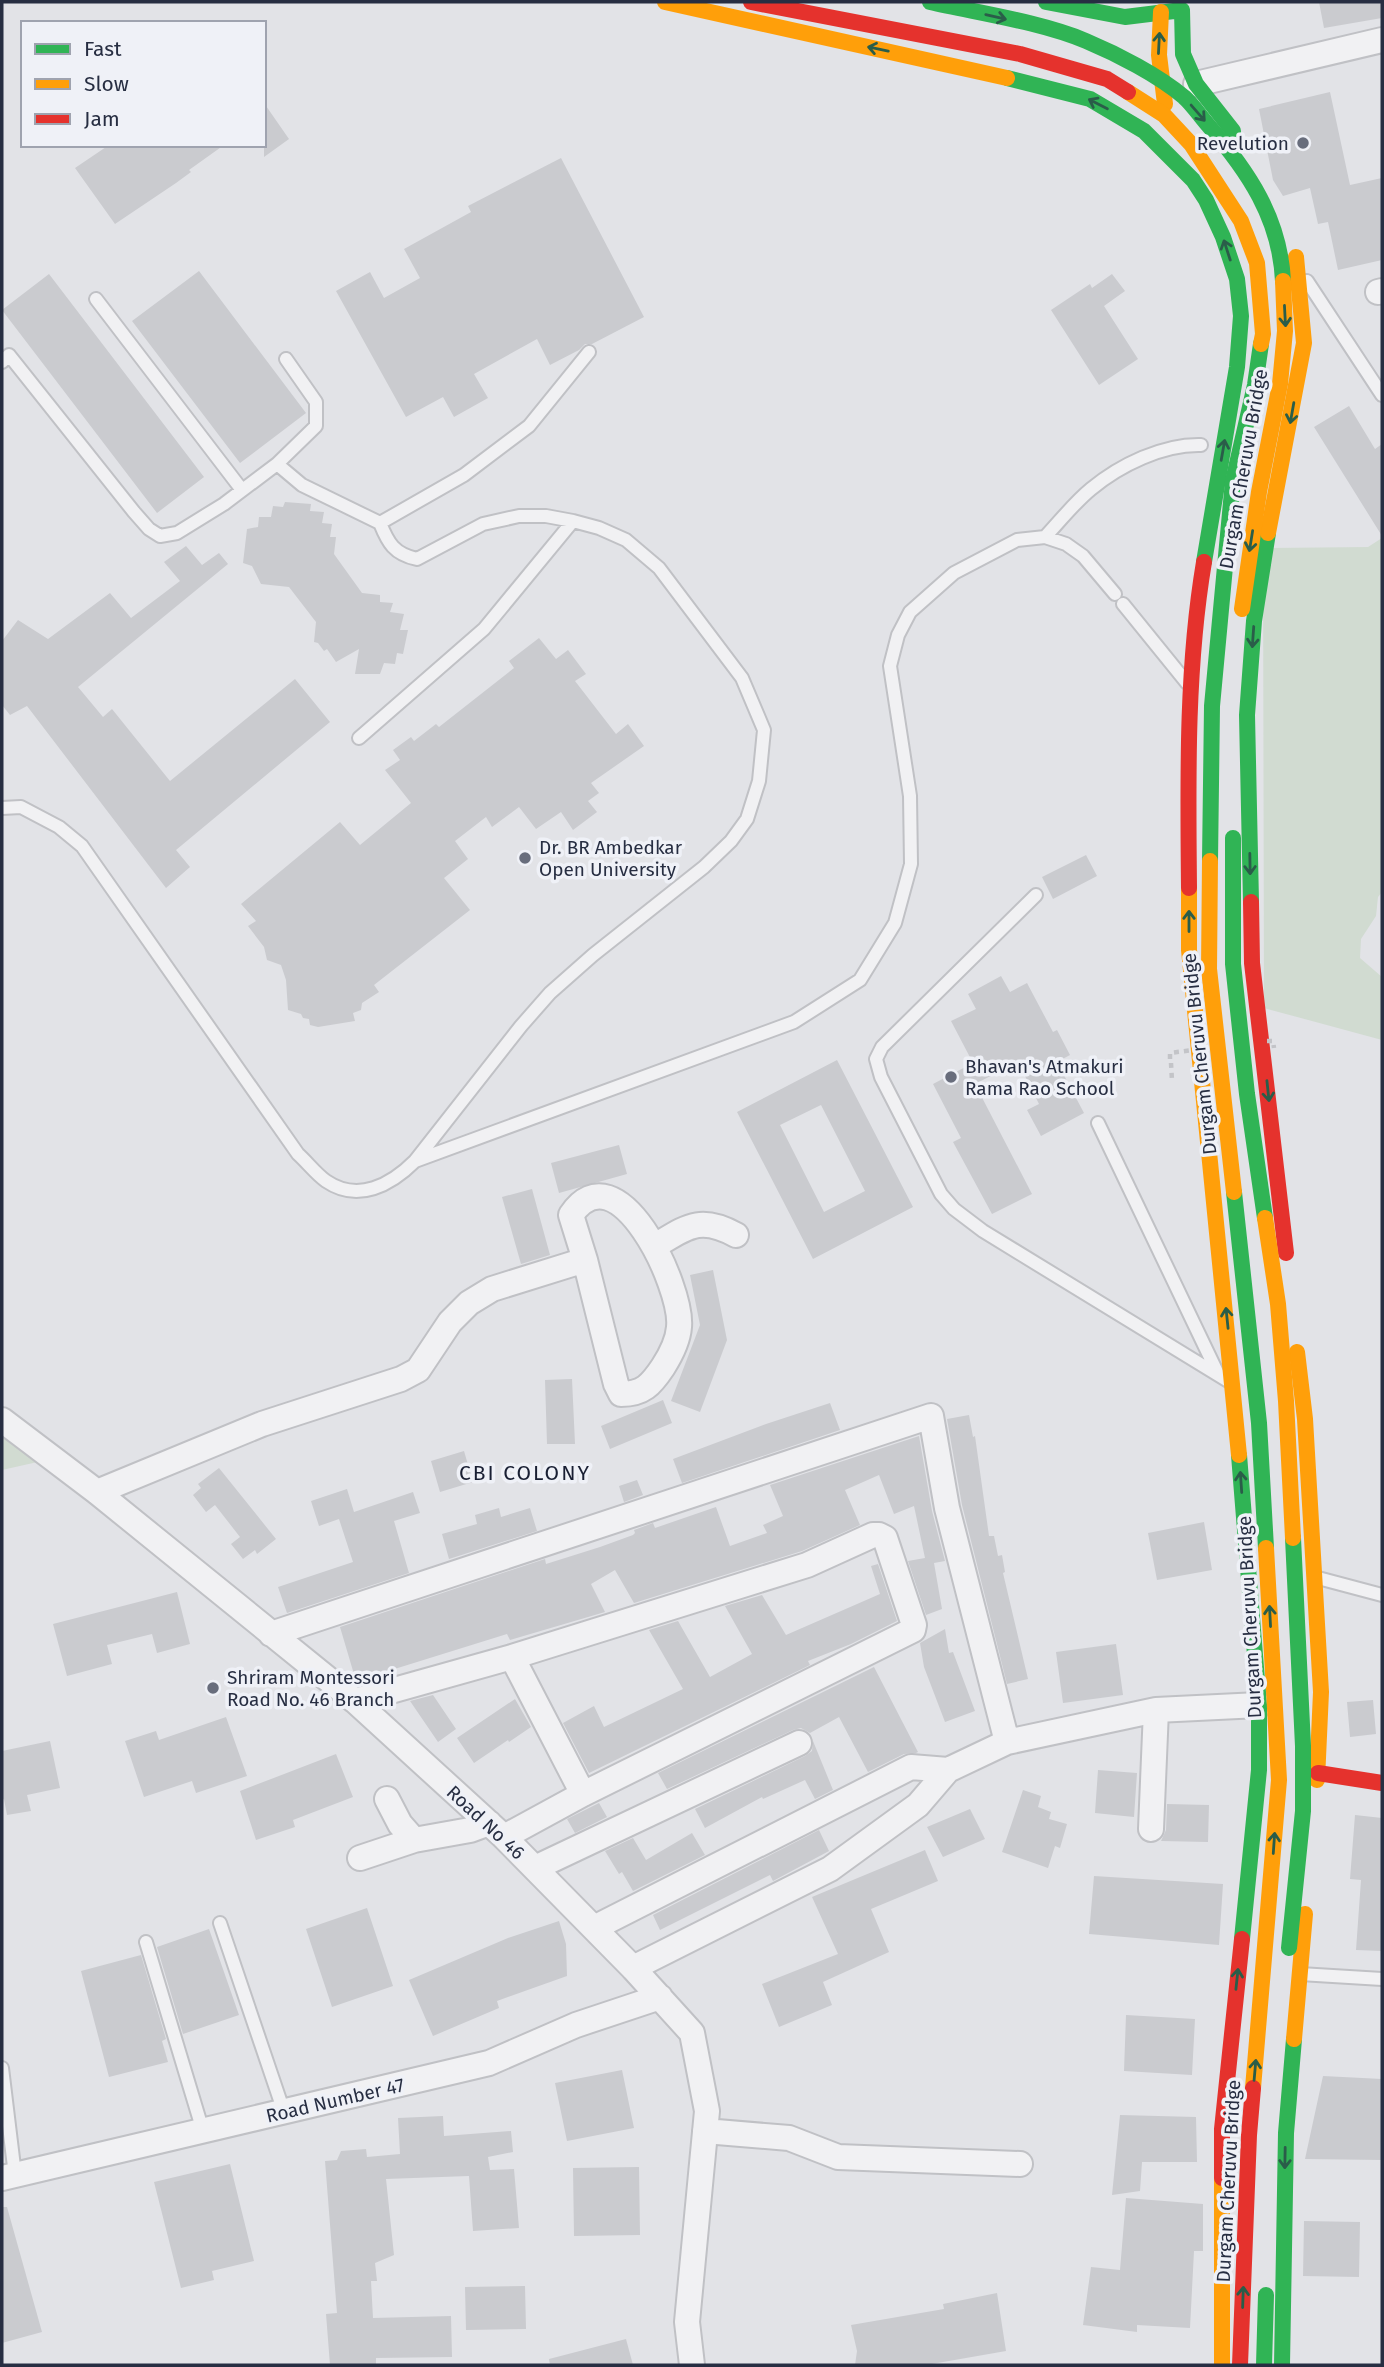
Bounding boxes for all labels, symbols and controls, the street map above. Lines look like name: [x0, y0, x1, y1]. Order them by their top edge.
one-way arrow: [984, 11, 1007, 24]
legend: [21, 21, 266, 147]
one-way arrow: [1153, 31, 1166, 54]
text: Fast: [84, 36, 122, 62]
one-way arrow: [867, 42, 890, 55]
text: Slow: [84, 71, 129, 97]
one-way arrow: [1088, 97, 1109, 111]
one-way arrow: [1190, 104, 1206, 122]
text: Jam: [84, 106, 120, 132]
place label: Revelution: [1197, 132, 1289, 155]
marker: Revelution: [1295, 135, 1311, 151]
one-way arrow: [1220, 239, 1233, 261]
one-way arrow: [1278, 304, 1291, 327]
street label: Durgam Cheruvu Bridge: [1215, 367, 1272, 571]
one-way arrow: [1285, 401, 1298, 424]
one-way arrow: [1216, 439, 1230, 462]
one-way arrow: [1244, 529, 1257, 552]
one-way arrow: [1246, 625, 1259, 648]
place label: Dr. BR Ambedkar Open University: [539, 836, 683, 881]
marker: Dr. BR Ambedkar Open University: [517, 850, 533, 866]
one-way arrow: [1243, 852, 1257, 875]
one-way arrow: [1182, 909, 1196, 932]
street label: Durgam Cheruvu Bridge: [1177, 952, 1222, 1156]
place label: Bhavan's Atmakuri Rama Rao School: [965, 1055, 1124, 1100]
marker: Bhavan's Atmakuri Rama Rao School: [943, 1069, 959, 1085]
one-way arrow: [1261, 1079, 1274, 1102]
one-way arrow: [1220, 1307, 1233, 1329]
district label: CBI COLONY: [459, 1460, 591, 1486]
one-way arrow: [1234, 1471, 1247, 1494]
street label: Durgam Cheruvu Bridge: [1233, 1515, 1266, 1719]
one-way arrow: [1263, 1605, 1276, 1628]
place label: Shriram Montessori Road No. 46 Branch: [227, 1666, 395, 1711]
marker: Shriram Montessori Road No. 46 Branch: [205, 1680, 221, 1696]
street label: Road No 46: [442, 1780, 529, 1864]
one-way arrow: [1268, 1832, 1281, 1855]
one-way arrow: [1231, 1968, 1244, 1991]
one-way arrow: [1249, 2059, 1262, 2082]
street label: Road Number 47: [264, 2073, 407, 2128]
street label: Durgam Cheruvu Bridge: [1212, 2079, 1245, 2283]
one-way arrow: [1278, 2147, 1292, 2170]
one-way arrow: [1236, 2286, 1249, 2309]

